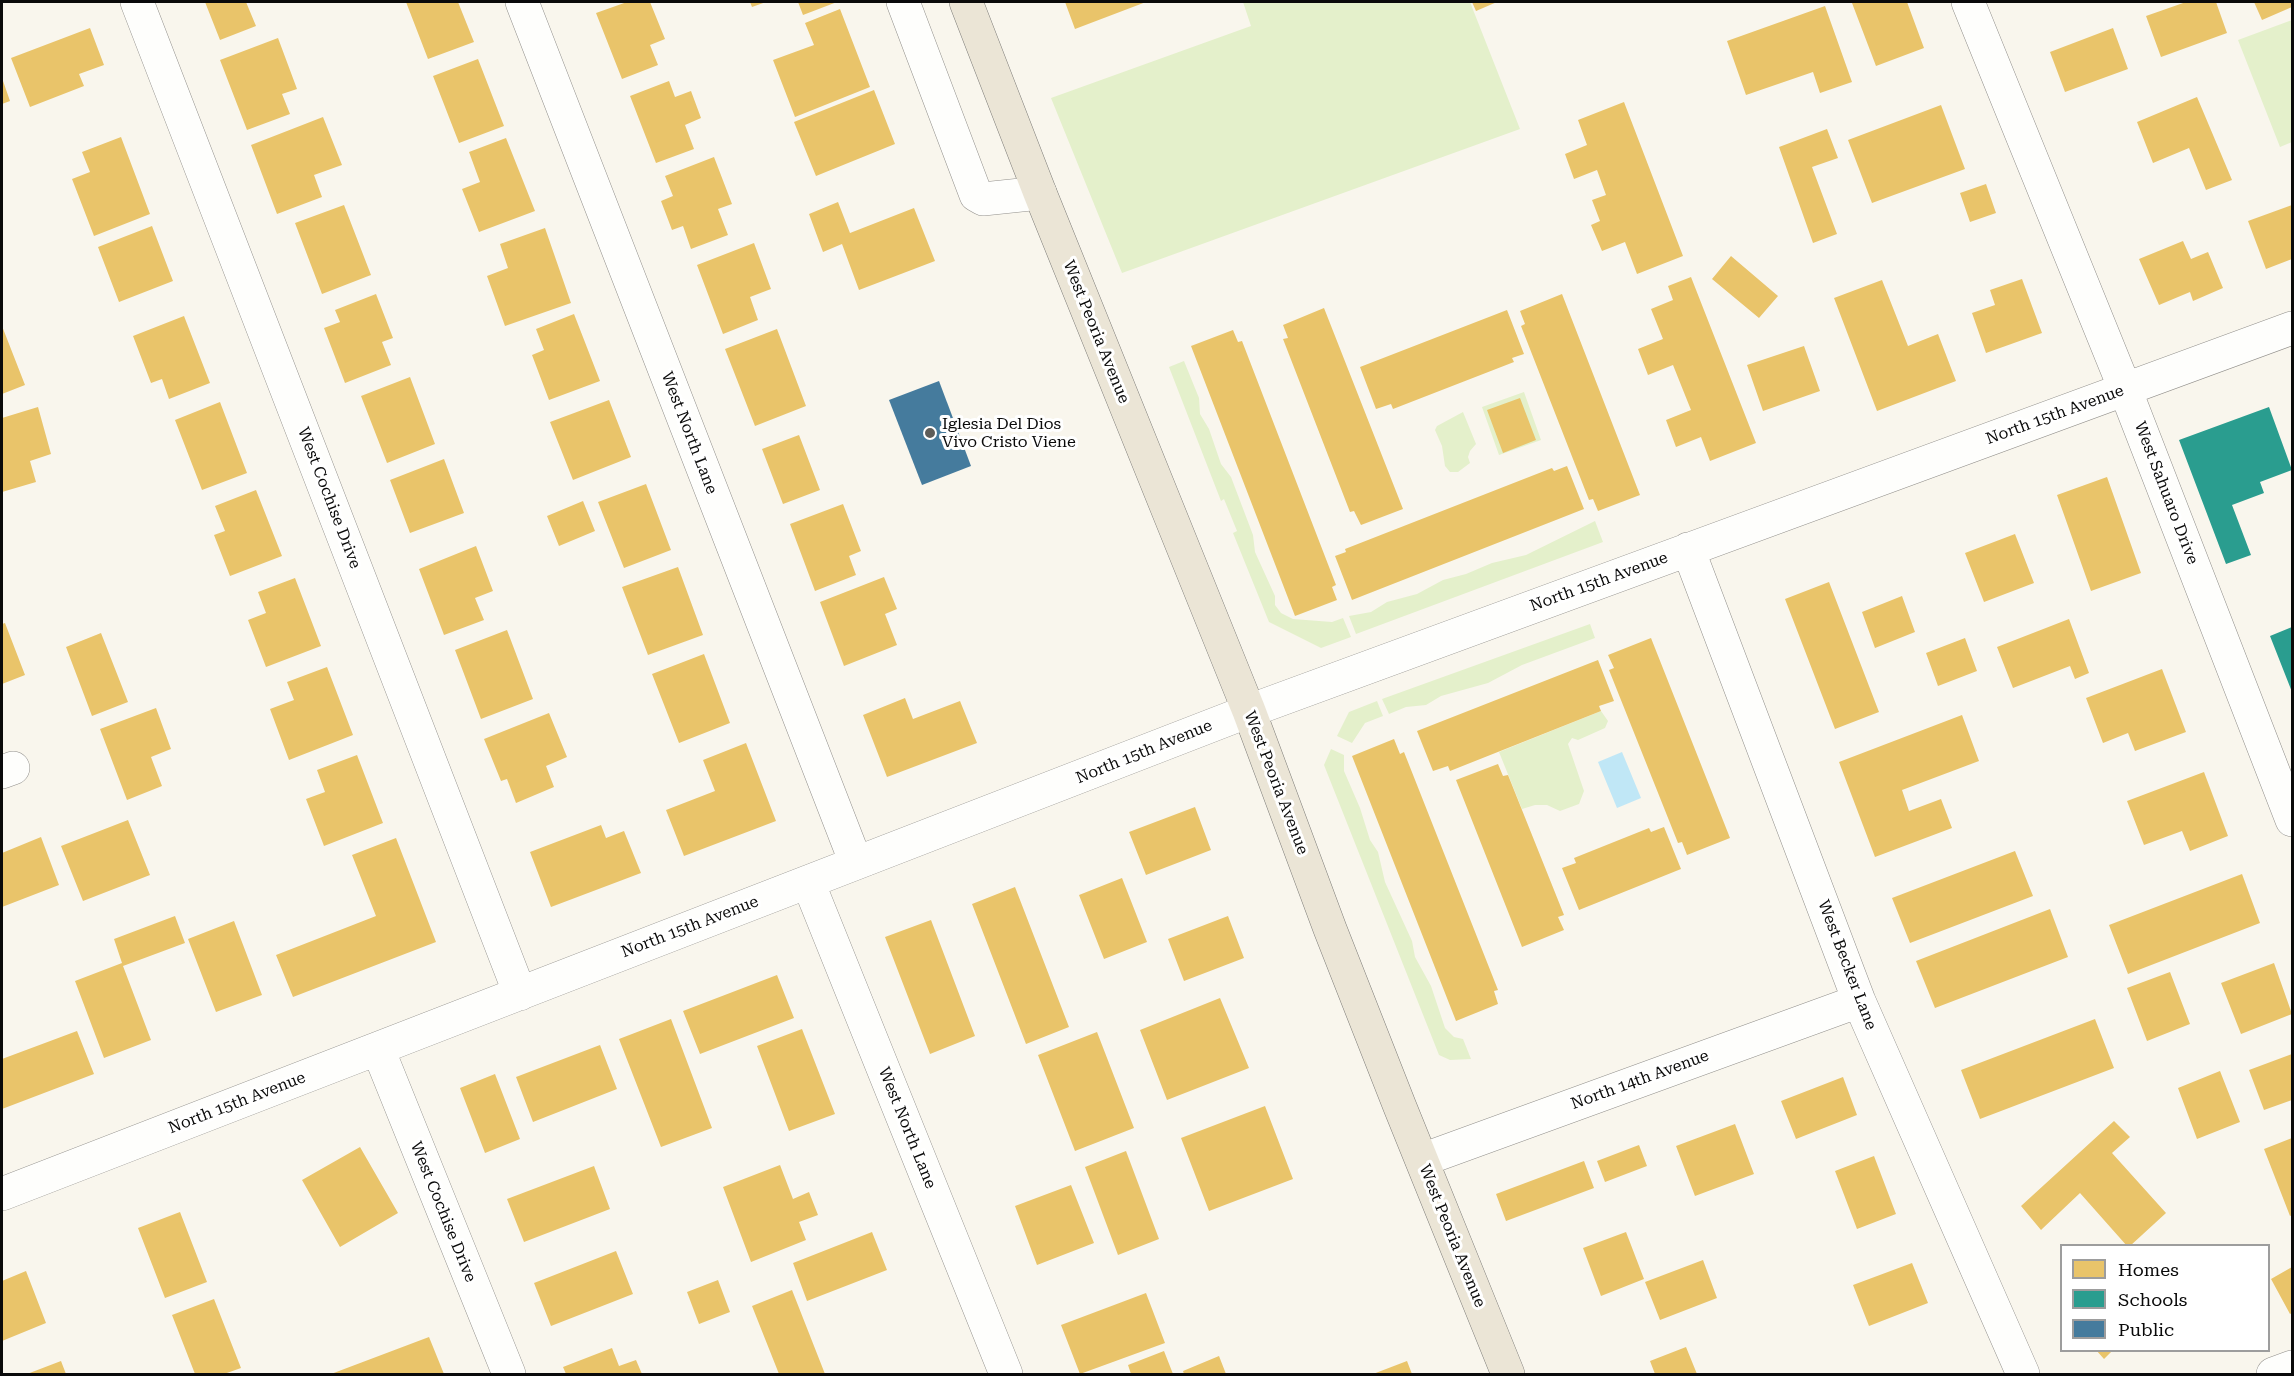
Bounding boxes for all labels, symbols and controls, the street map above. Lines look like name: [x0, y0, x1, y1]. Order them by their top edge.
street label: West Peoria Avenue: [1059, 258, 1133, 406]
street label: West North Lane: [657, 369, 721, 497]
street label: North 15th Avenue: [1983, 381, 2127, 449]
place label: Iglesia Del Dios Vivo Cristo Viene: [942, 414, 1076, 452]
street label: West Sahuaro Drive: [2130, 419, 2202, 567]
street label: West Cochise Drive: [293, 425, 365, 571]
marker: Iglesia Del Dios Vivo Cristo Viene: [923, 426, 937, 440]
street label: North 15th Avenue: [1527, 548, 1671, 616]
street label: West Peoria Avenue: [1240, 708, 1312, 858]
street label: North 15th Avenue: [1073, 716, 1215, 788]
street label: North 15th Avenue: [619, 892, 761, 962]
street label: West Becker Lane: [1813, 897, 1881, 1033]
street label: North 14th Avenue: [1568, 1046, 1712, 1114]
street label: West North Lane: [874, 1064, 940, 1192]
street label: North 15th Avenue: [166, 1068, 308, 1138]
street label: West Cochise Drive: [406, 1139, 480, 1285]
street label: West Peoria Avenue: [1415, 1162, 1489, 1310]
legend: [2060, 1244, 2270, 1352]
text: Homes: [2118, 1259, 2179, 1280]
text: Schools: [2118, 1289, 2187, 1310]
text: Public: [2118, 1319, 2174, 1340]

